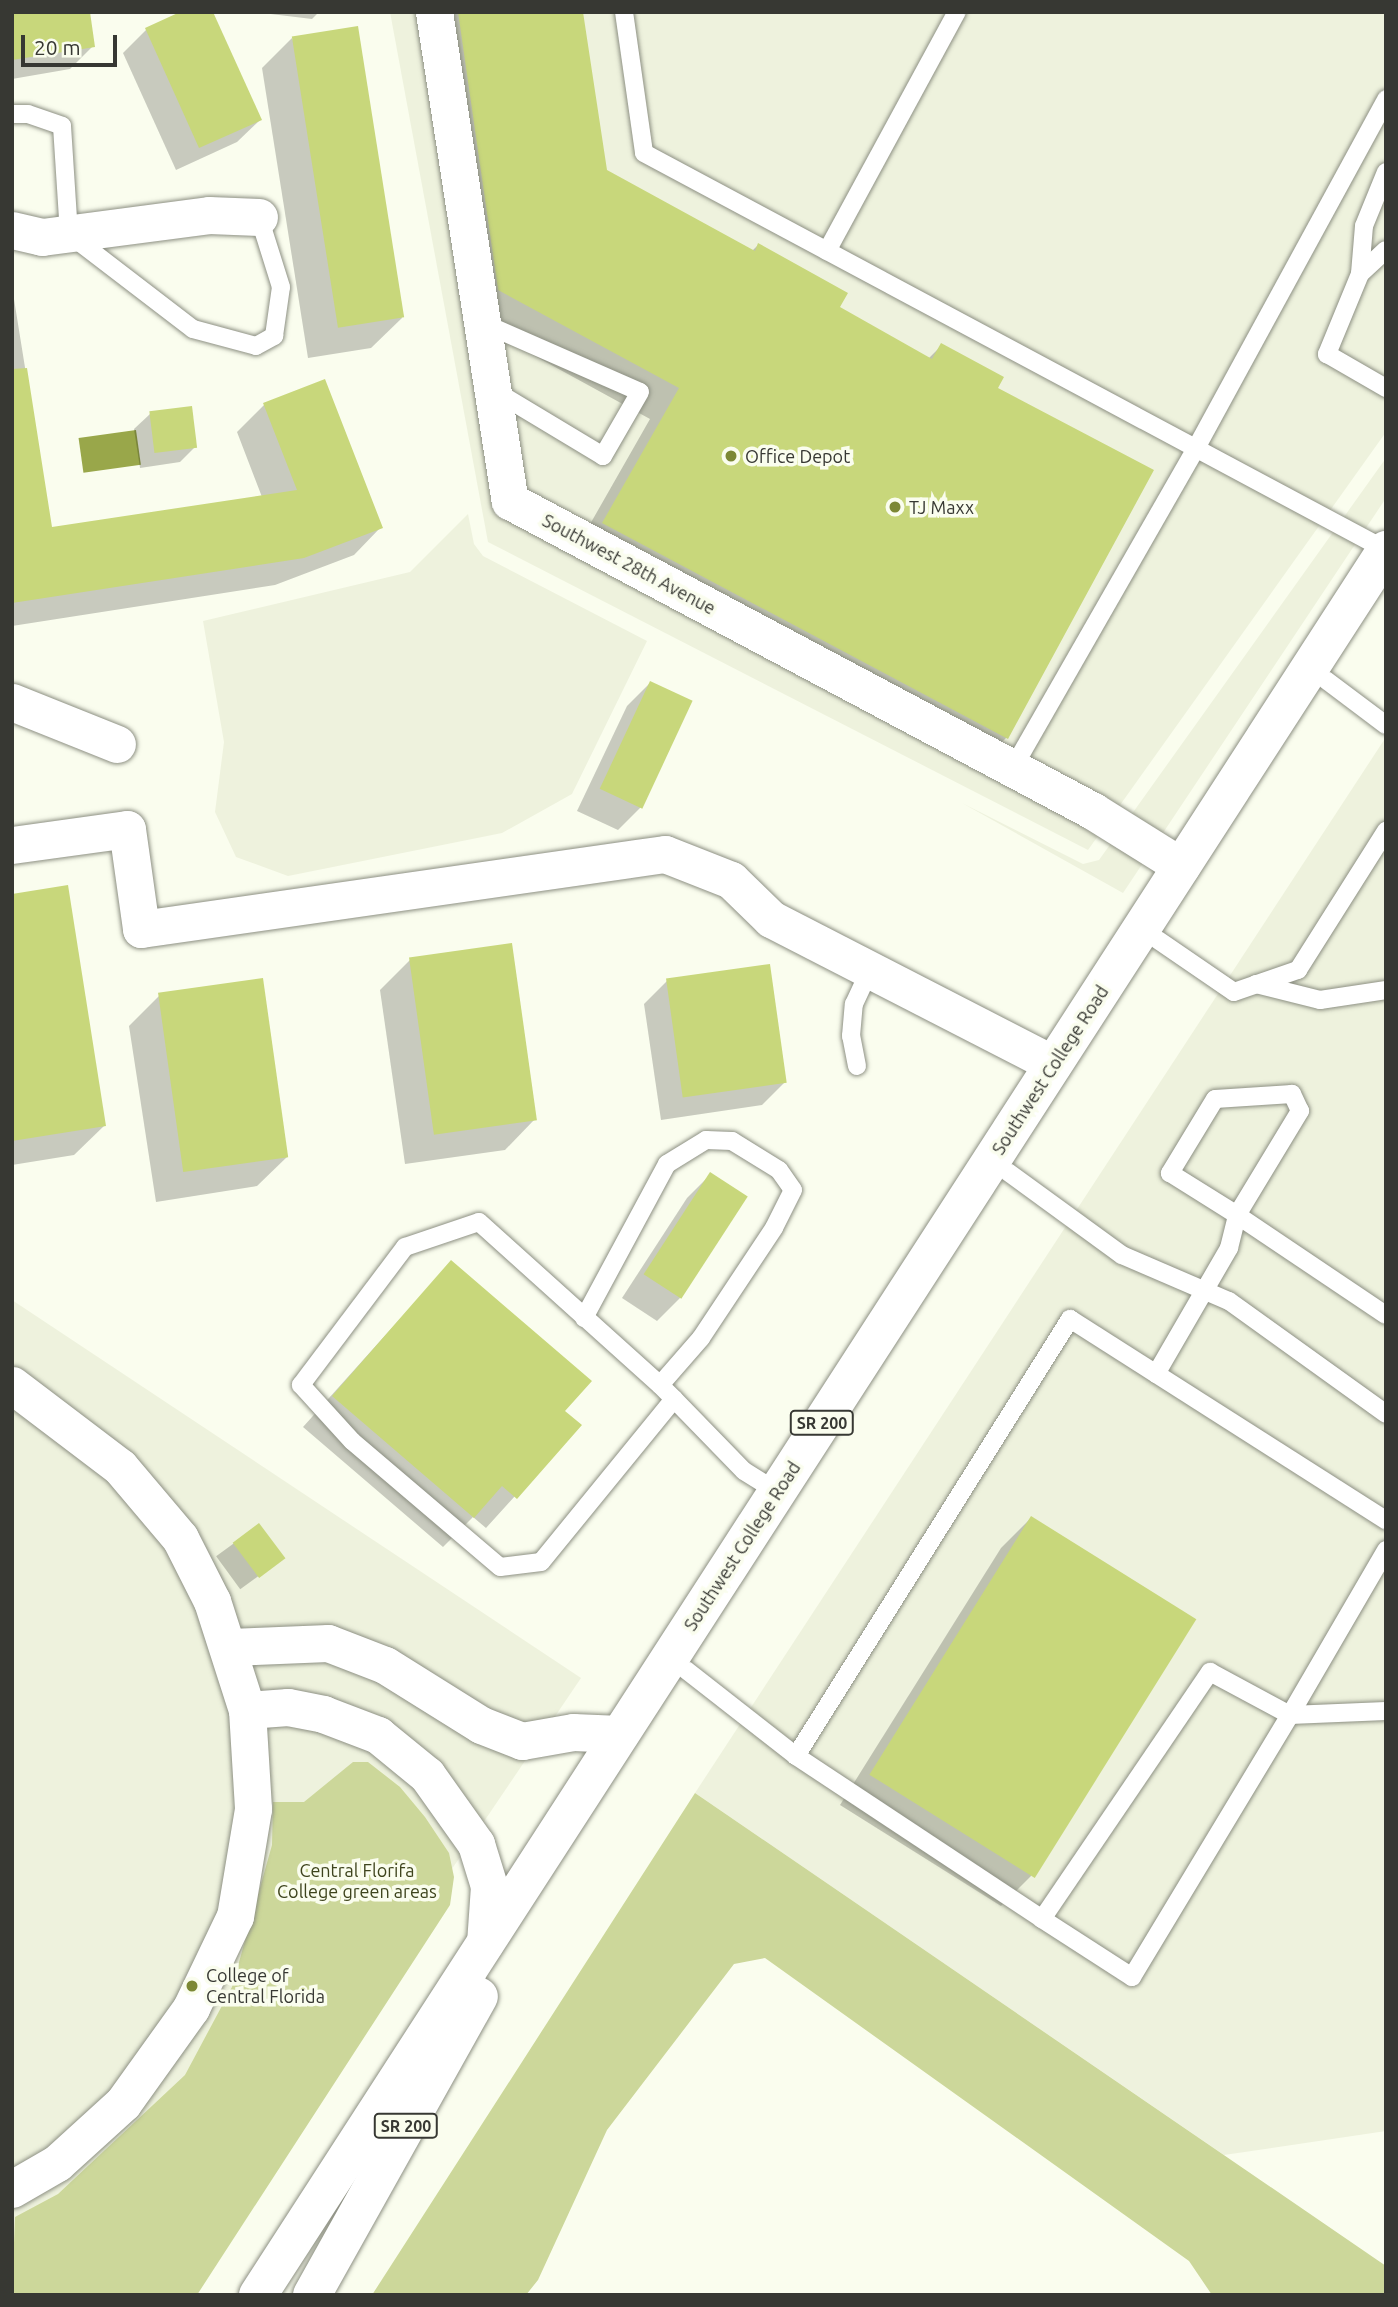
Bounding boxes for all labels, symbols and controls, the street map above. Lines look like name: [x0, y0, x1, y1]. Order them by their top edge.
scale bar: [24, 21, 121, 65]
text: 20 m: [34, 35, 81, 59]
place label: Office Depot: [745, 445, 850, 467]
marker: Office Depot: [723, 448, 739, 464]
place label: TJ Maxx: [909, 496, 974, 518]
marker: TJ Maxx: [887, 499, 903, 515]
street label: Southwest 28th Avenue: [539, 509, 719, 619]
street label: Southwest College Road: [987, 981, 1113, 1159]
road number: SR 200: [789, 1410, 855, 1436]
street label: Southwest College Road: [679, 1457, 805, 1635]
park label: Central Florifa College green areas: [277, 1860, 437, 1902]
place label: College of Central Florida: [206, 1965, 325, 2008]
marker: College of Central Florida: [184, 1978, 200, 1994]
road number: SR 200: [373, 2114, 439, 2138]

